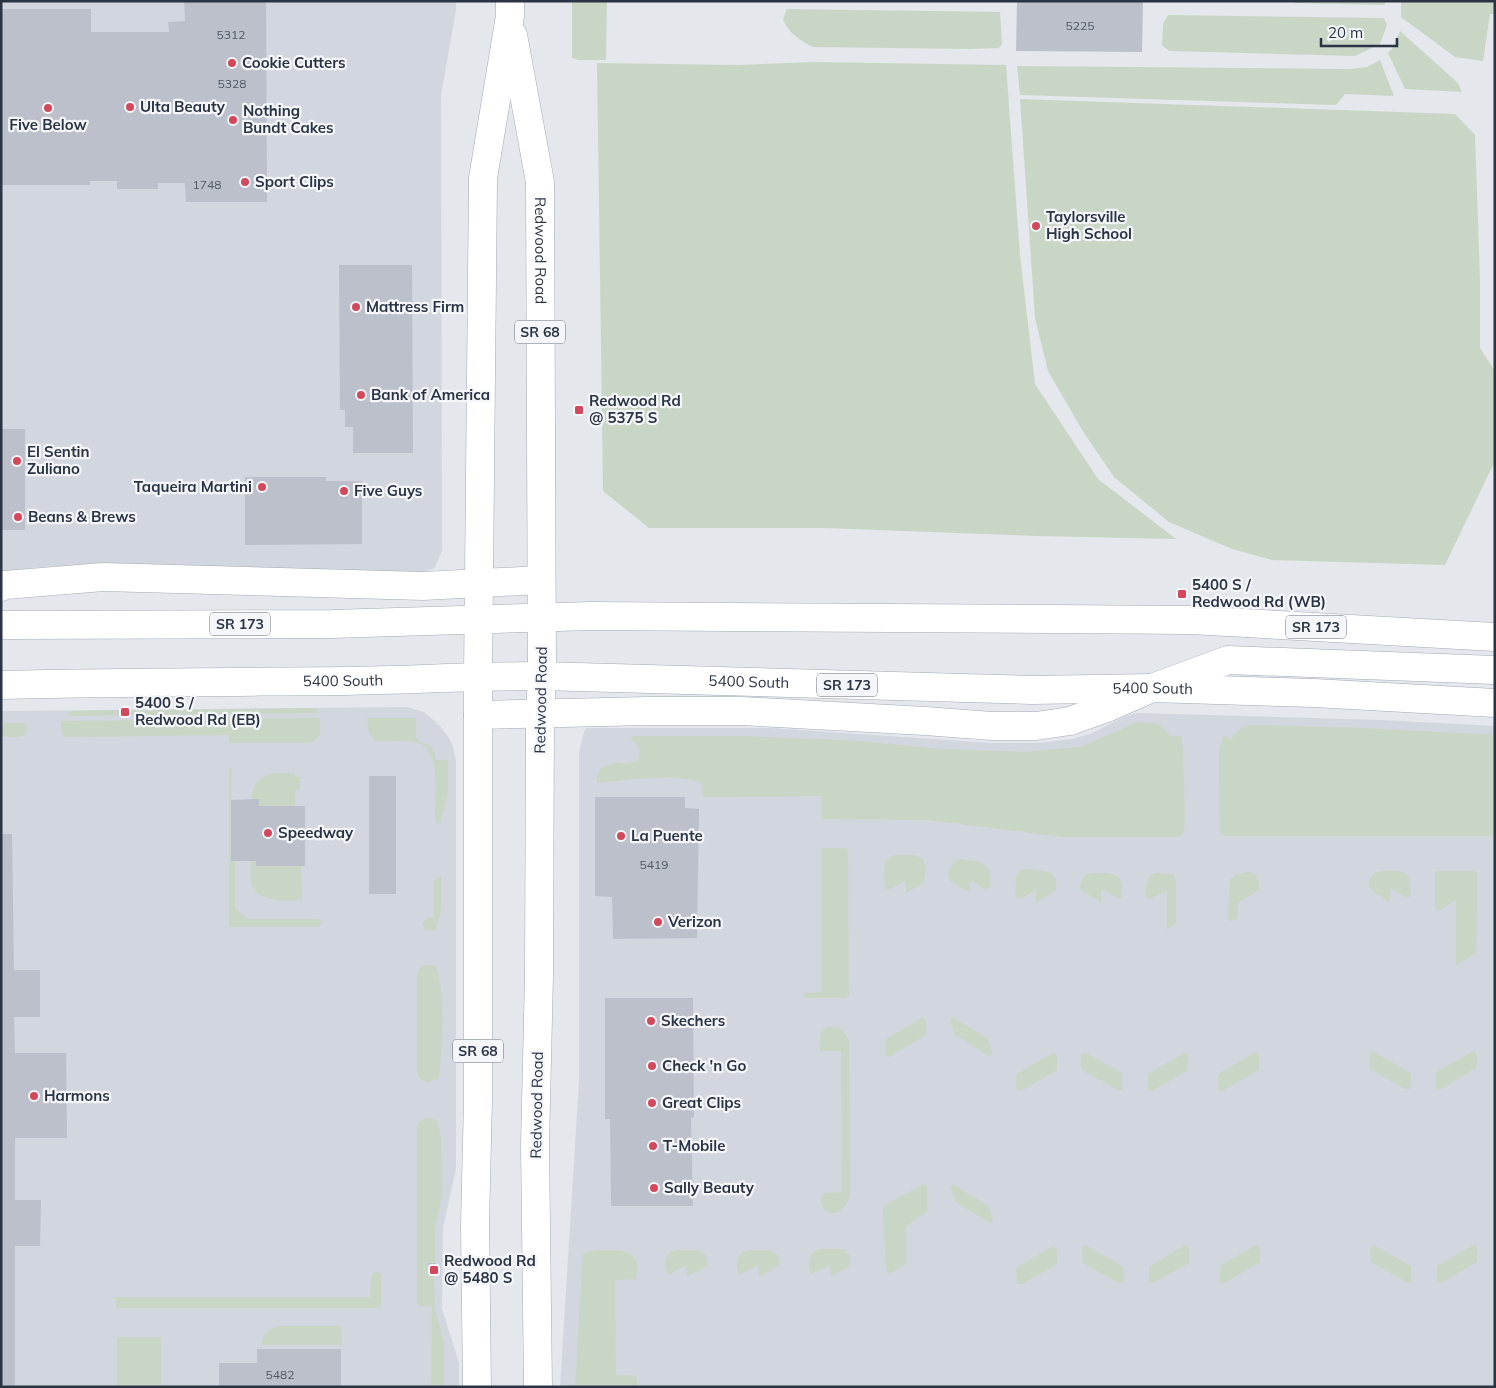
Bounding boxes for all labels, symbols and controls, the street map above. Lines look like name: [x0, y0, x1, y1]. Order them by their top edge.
scale bar: [1321, 15, 1397, 47]
house number: 5225: [1066, 18, 1094, 33]
text: 20 m: [1328, 23, 1363, 42]
house number: 5312: [217, 27, 245, 42]
place label: Cookie Cutters: [242, 53, 346, 72]
marker: Cookie Cutters: [226, 57, 238, 69]
house number: 5328: [218, 76, 246, 91]
place label: Ulta Beauty: [140, 97, 226, 116]
marker: Ulta Beauty: [124, 101, 136, 113]
place label: Nothing Bundt Cakes: [243, 101, 334, 137]
marker: Five Below: [42, 102, 54, 114]
marker: Nothing Bundt Cakes: [227, 114, 239, 126]
place label: Five Below: [9, 115, 87, 134]
place label: Sport Clips: [255, 172, 334, 191]
marker: Sport Clips: [239, 176, 251, 188]
house number: 1748: [193, 177, 221, 192]
street label: Redwood Road: [531, 197, 550, 304]
place label: Taylorsville High School: [1046, 207, 1132, 243]
marker: Taylorsville High School: [1030, 220, 1042, 232]
place label: Mattress Firm: [366, 297, 464, 316]
marker: Mattress Firm: [350, 301, 362, 313]
road number: SR 68: [515, 321, 565, 344]
place label: Bank of America: [371, 385, 490, 404]
marker: Bank of America: [355, 389, 367, 401]
place label: Redwood Rd @ 5375 S: [589, 391, 681, 427]
marker: Redwood Rd @ 5375 S: [573, 404, 585, 416]
place label: El Sentin Zuliano: [27, 442, 90, 478]
marker: El Sentin Zuliano: [11, 455, 23, 467]
place label: Taqueira Martini: [134, 477, 252, 496]
marker: Taqueira Martini: [256, 481, 268, 493]
place label: Five Guys: [354, 481, 422, 500]
marker: Five Guys: [338, 485, 350, 497]
place label: Beans & Brews: [28, 507, 136, 526]
marker: Beans & Brews: [12, 511, 24, 523]
place label: 5400 S / Redwood Rd (WB): [1192, 575, 1326, 611]
marker: 5400 S / Redwood Rd (WB): [1176, 588, 1188, 600]
road number: SR 173: [210, 612, 270, 636]
road number: SR 173: [1286, 616, 1346, 638]
street label: Redwood Road: [530, 646, 551, 754]
street label: 5400 South: [303, 670, 383, 690]
street label: 5400 South: [708, 671, 789, 692]
road number: SR 173: [817, 674, 877, 696]
street label: 5400 South: [1112, 678, 1193, 698]
place label: 5400 S / Redwood Rd (EB): [135, 693, 261, 729]
marker: 5400 S / Redwood Rd (EB): [119, 706, 131, 718]
place label: Speedway: [278, 823, 354, 842]
place label: La Puente: [631, 826, 703, 845]
marker: Speedway: [262, 827, 274, 839]
marker: La Puente: [615, 830, 627, 842]
house number: 5419: [640, 857, 668, 872]
place label: Verizon: [667, 912, 722, 931]
marker: Verizon: [652, 916, 664, 928]
place label: Skechers: [661, 1011, 725, 1030]
marker: Skechers: [645, 1015, 657, 1027]
road number: SR 68: [453, 1040, 503, 1062]
street label: Redwood Road: [526, 1051, 547, 1159]
place label: Check 'n Go: [662, 1056, 746, 1075]
marker: Check 'n Go: [646, 1060, 658, 1072]
place label: Harmons: [44, 1086, 110, 1105]
marker: Harmons: [28, 1090, 40, 1102]
place label: Great Clips: [662, 1093, 741, 1112]
marker: Great Clips: [646, 1097, 658, 1109]
place label: T-Mobile: [663, 1136, 725, 1155]
marker: T-Mobile: [647, 1140, 659, 1152]
place label: Sally Beauty: [664, 1178, 755, 1197]
marker: Sally Beauty: [648, 1182, 660, 1194]
place label: Redwood Rd @ 5480 S: [444, 1251, 536, 1287]
marker: Redwood Rd @ 5480 S: [428, 1264, 440, 1276]
house number: 5482: [266, 1367, 294, 1382]

